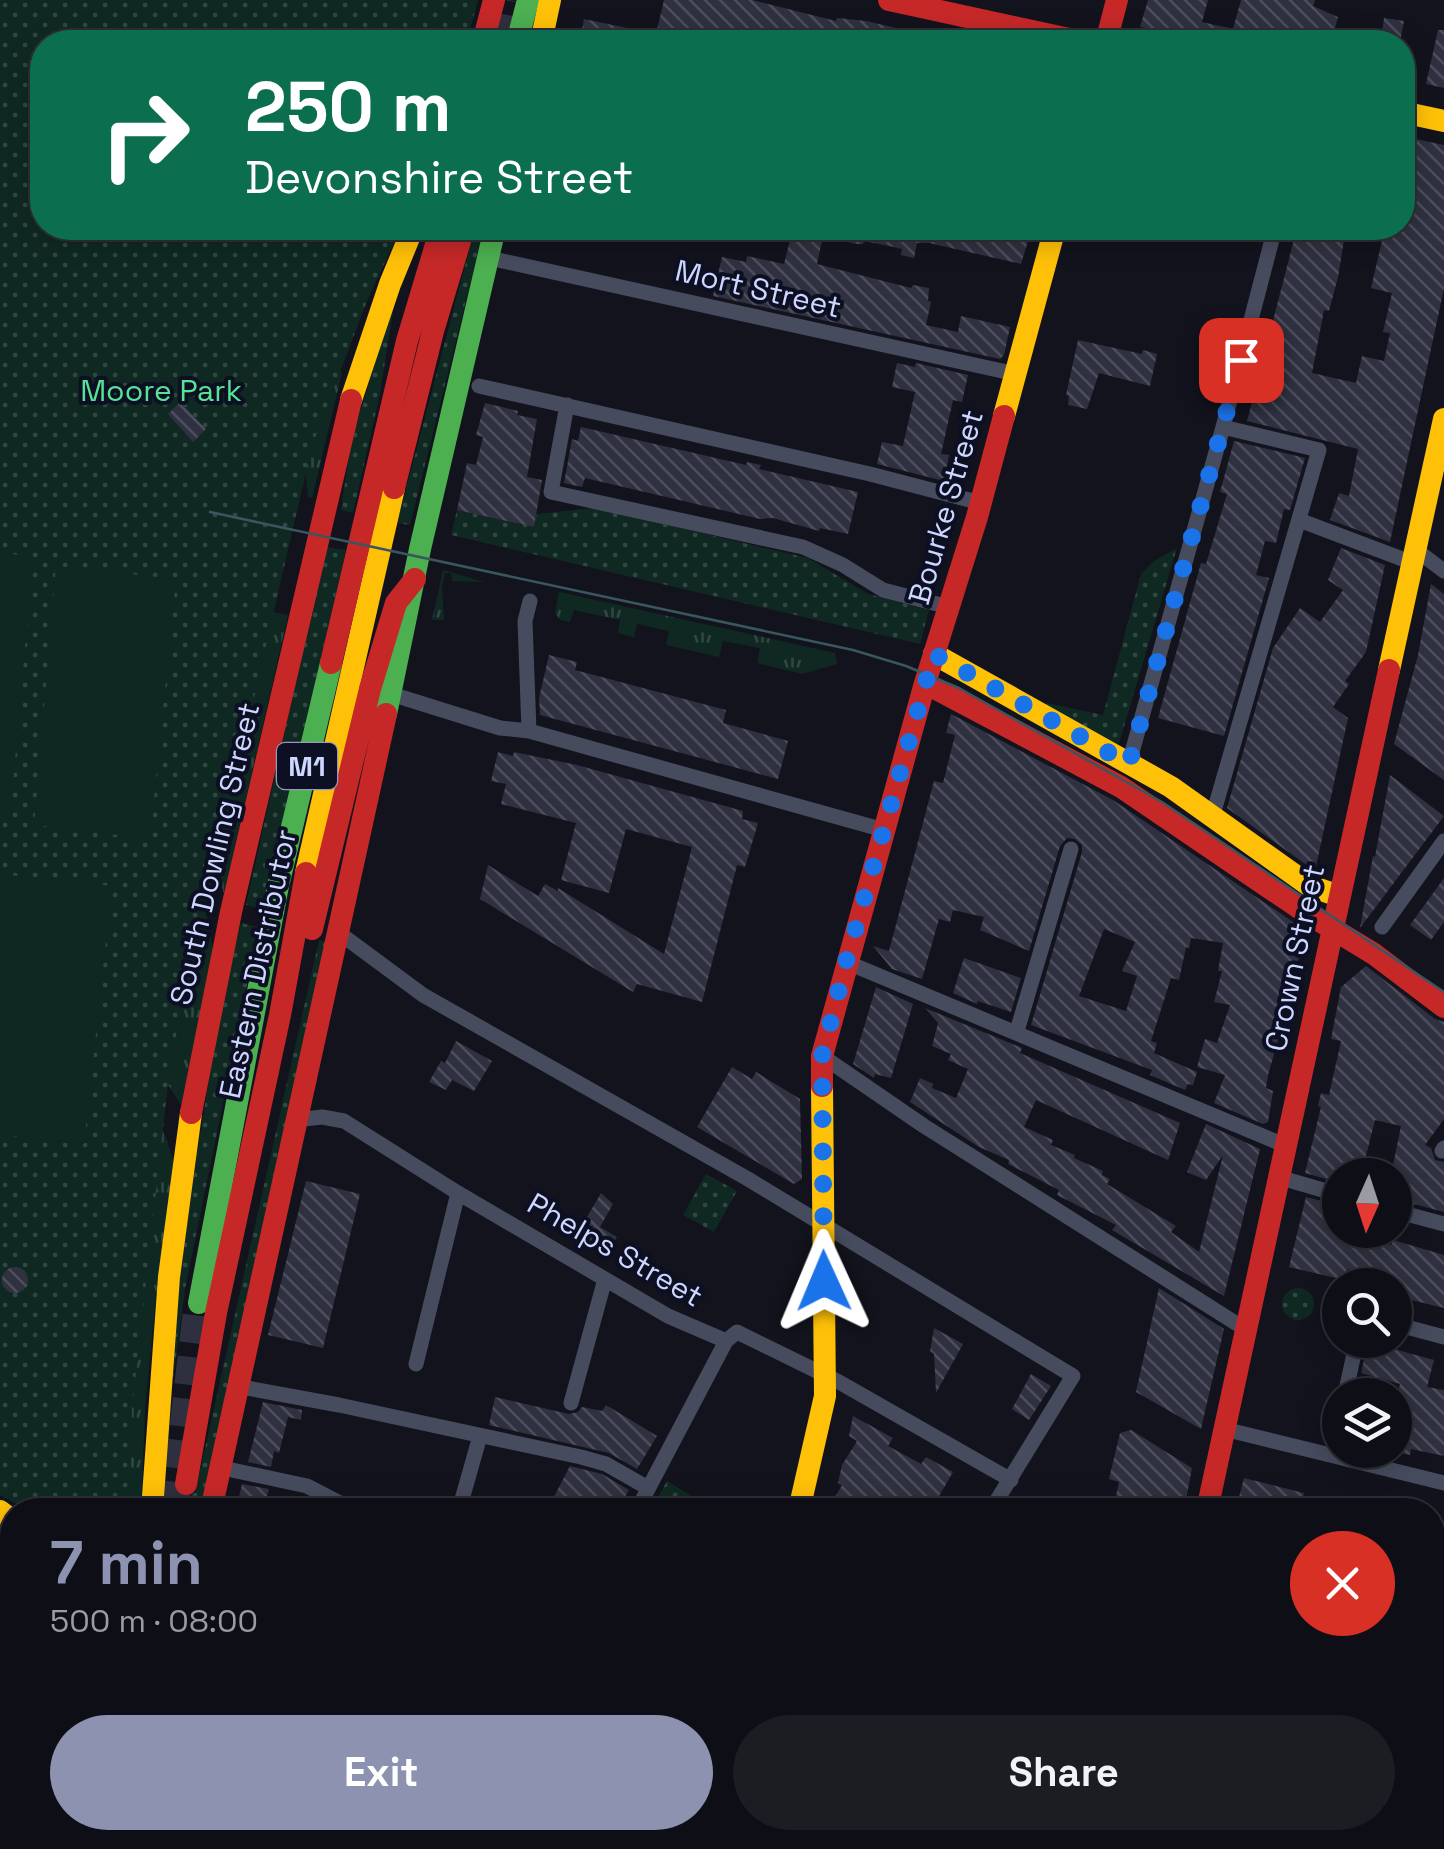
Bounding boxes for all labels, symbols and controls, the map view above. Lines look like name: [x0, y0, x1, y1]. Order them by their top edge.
text: 250 m: [245, 62, 452, 151]
icon: right: [80, 70, 210, 200]
text: Devonshire Street: [245, 149, 633, 206]
street label: Mort Street: [671, 251, 845, 327]
pin: [1199, 318, 1284, 403]
icon: arrive: [1214, 333, 1269, 388]
park label: Moore Park: [80, 371, 242, 410]
street label: Bourke Street: [899, 405, 992, 609]
street label: South Dowling Street: [161, 699, 268, 1009]
road number: M1: [277, 743, 337, 789]
street label: Eastern Distributor: [210, 826, 305, 1102]
street label: Crown Street: [1256, 861, 1333, 1055]
north arrow: [1322, 1158, 1412, 1248]
map controls: [1322, 1158, 1412, 1468]
street label: Phelps Street: [521, 1184, 710, 1315]
position arrow: [772, 1229, 876, 1333]
button: search: [1322, 1268, 1412, 1358]
button: layers: [1322, 1378, 1412, 1468]
text: 7 min: [50, 1525, 203, 1602]
button: close: [1290, 1531, 1395, 1636]
text: 500 m · 08:00: [50, 1601, 258, 1641]
button: Exit: [50, 1715, 713, 1830]
button: Share: [733, 1715, 1395, 1830]

